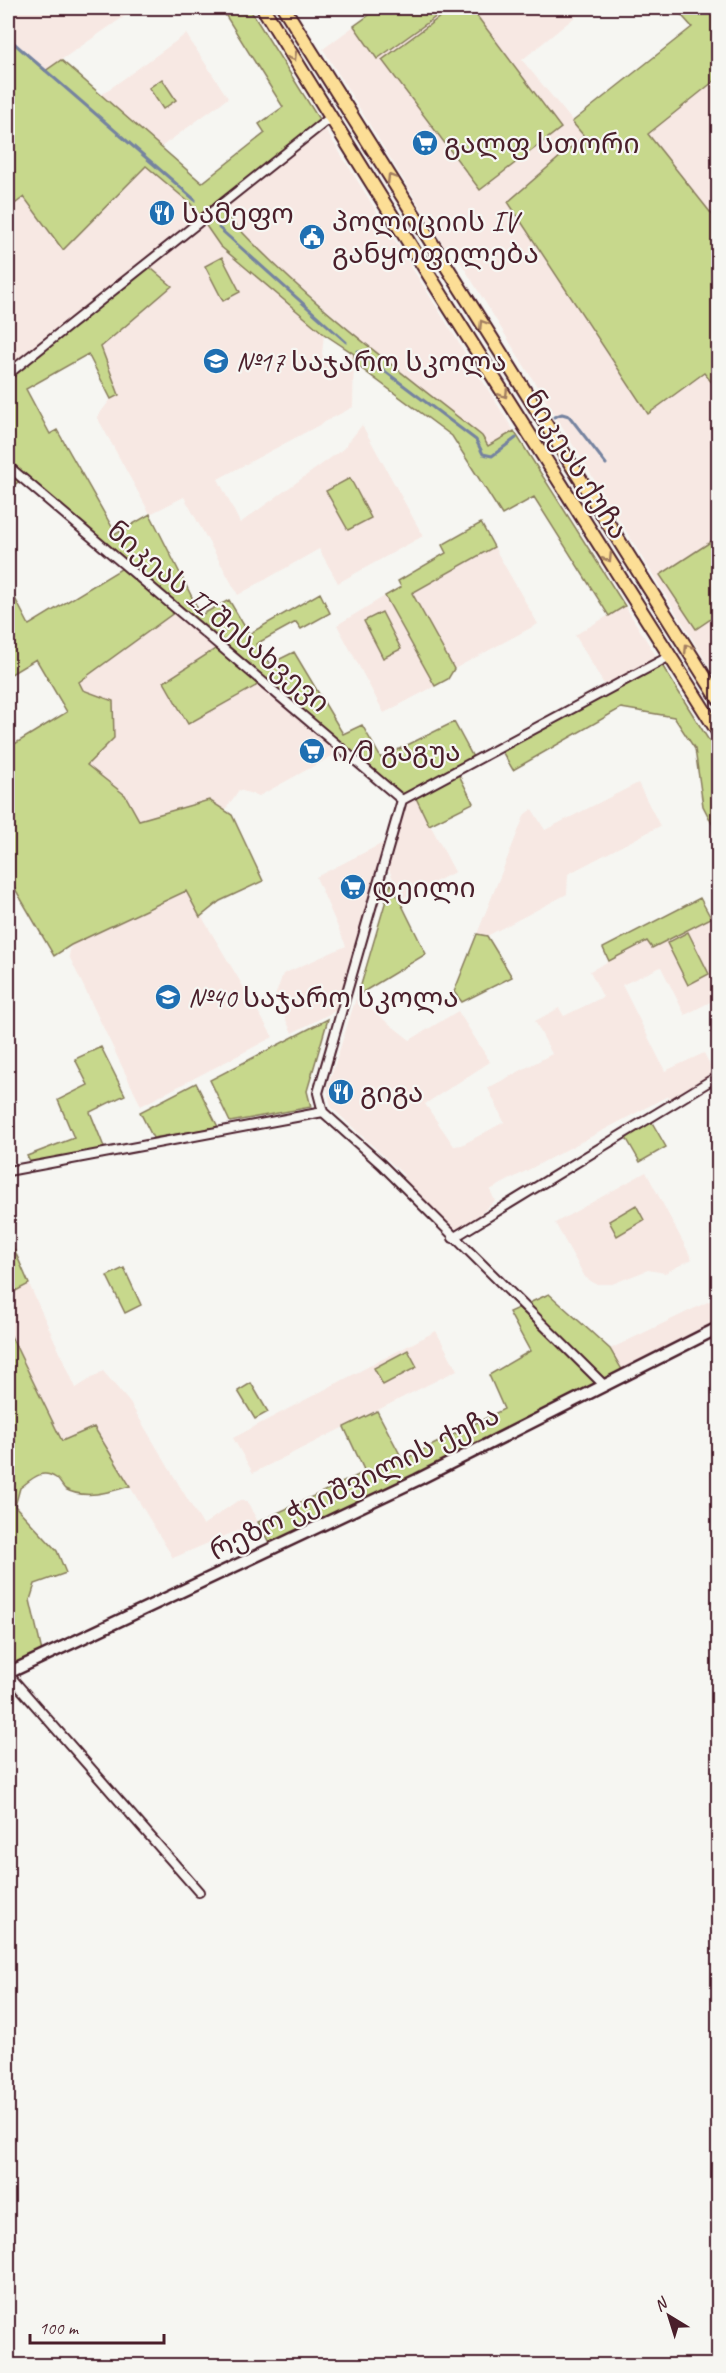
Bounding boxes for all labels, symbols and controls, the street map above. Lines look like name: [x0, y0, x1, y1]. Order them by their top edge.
one-way arrow: [286, 51, 298, 61]
place label: გალფ სთორი: [444, 126, 639, 161]
supermarket icon: გალფ სთორი: [410, 128, 440, 158]
one-way arrow: [387, 174, 399, 184]
place label: სამეფო: [182, 196, 294, 231]
restaurant icon: სამეფო: [147, 198, 177, 228]
place label: პოლიციის IV განყოფილება: [332, 204, 539, 271]
public building icon: პოლიციის IV განყოფილება: [297, 222, 327, 252]
one-way arrow: [478, 320, 490, 330]
place label: №17 საჯარო სკოლა: [236, 344, 507, 379]
school or university icon: №17 საჯარო სკოლა: [201, 346, 231, 376]
street label: ნიკეას ქუჩა: [517, 383, 636, 545]
one-way arrow: [496, 388, 508, 398]
street label: ნიკეას II შესახვევი: [100, 513, 337, 720]
one-way arrow: [601, 551, 612, 562]
one-way arrow: [684, 644, 695, 655]
place label: ი/მ გაგუა: [332, 734, 461, 769]
supermarket icon: ი/მ გაგუა: [297, 736, 327, 766]
place label: დეილი: [372, 870, 476, 905]
supermarket icon: დეილი: [338, 872, 368, 902]
place label: №40 საჯარო სკოლა: [188, 980, 459, 1015]
school or university icon: №40 საჯარო სკოლა: [153, 982, 183, 1012]
place label: გიგა: [360, 1075, 423, 1110]
restaurant icon: გიგა: [326, 1077, 356, 1107]
street label: რეზო ჭეიშვილის ქუჩა: [204, 1397, 505, 1568]
north arrow: [639, 2286, 699, 2346]
text: N: [650, 2292, 673, 2316]
scale bar: [30, 2307, 164, 2345]
text: 100 m: [39, 2317, 80, 2339]

